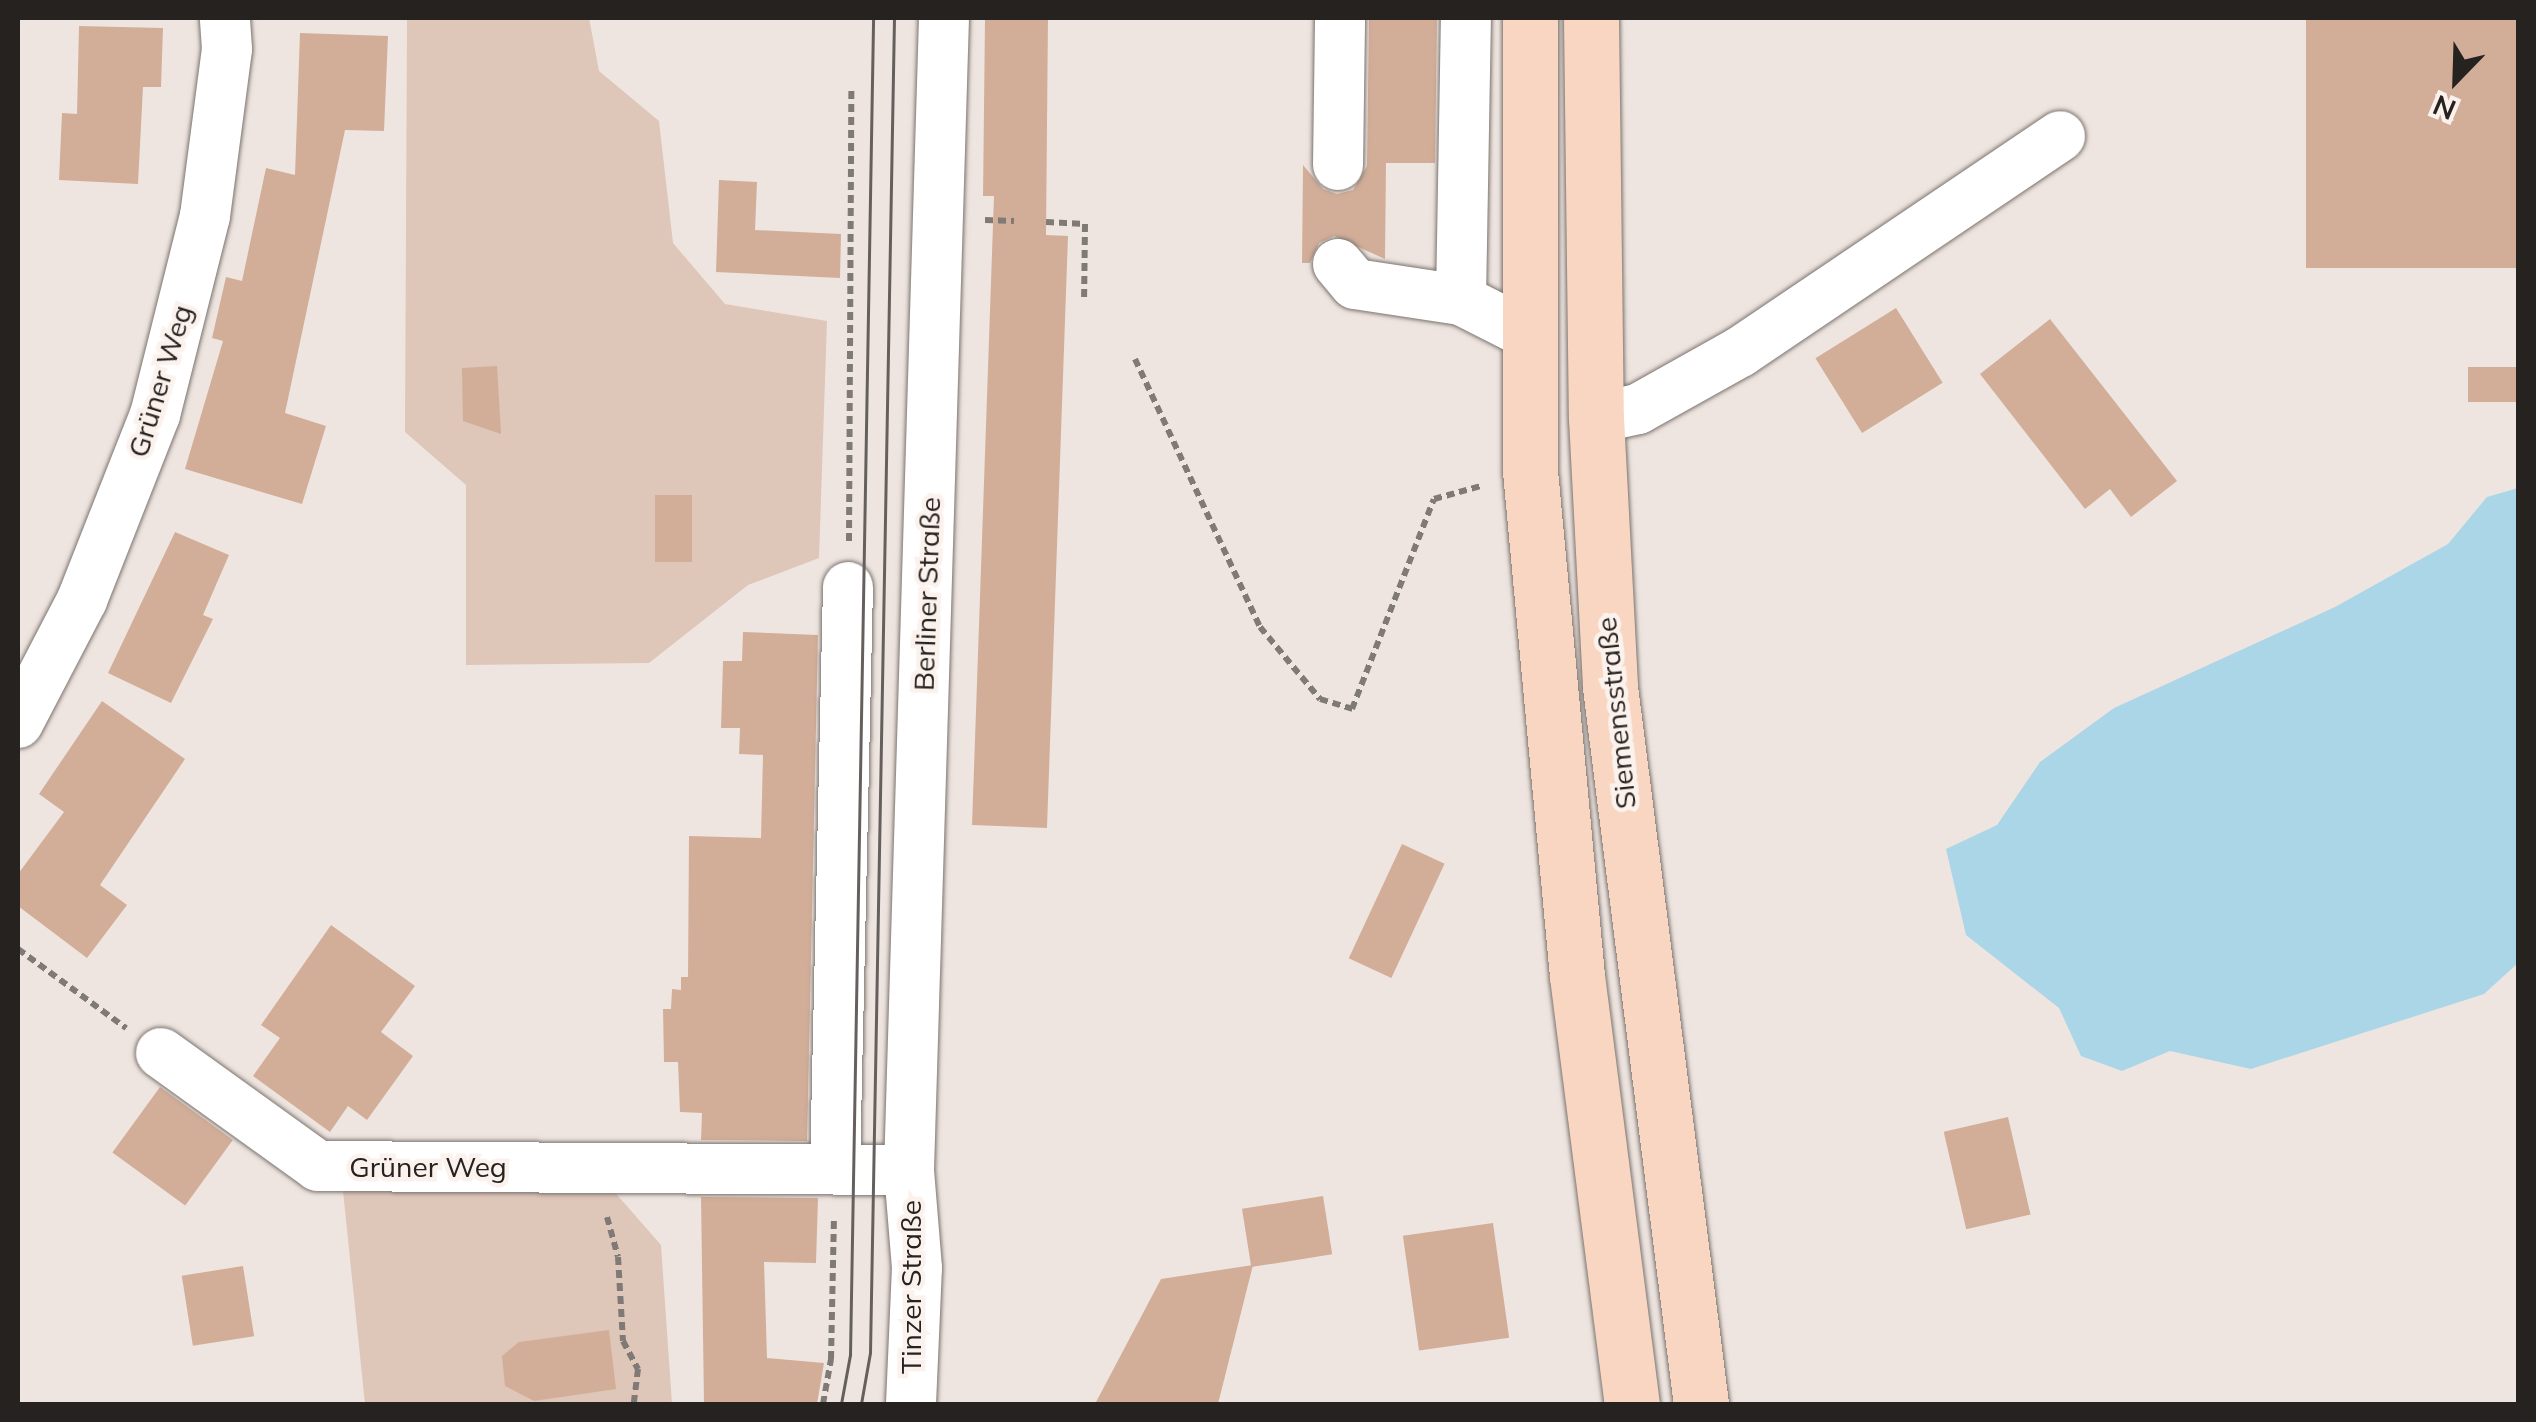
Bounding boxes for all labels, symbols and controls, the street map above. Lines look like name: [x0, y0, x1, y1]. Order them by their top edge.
north arrow: [2406, 30, 2506, 130]
text: N: [2428, 88, 2461, 128]
street label: Grüner Weg: [121, 301, 199, 461]
street label: Berliner Straße: [907, 497, 947, 691]
street label: Siemensstraße: [1589, 615, 1643, 811]
street label: Grüner Weg: [349, 1150, 507, 1184]
street label: Tinzer Straße: [894, 1200, 928, 1374]

